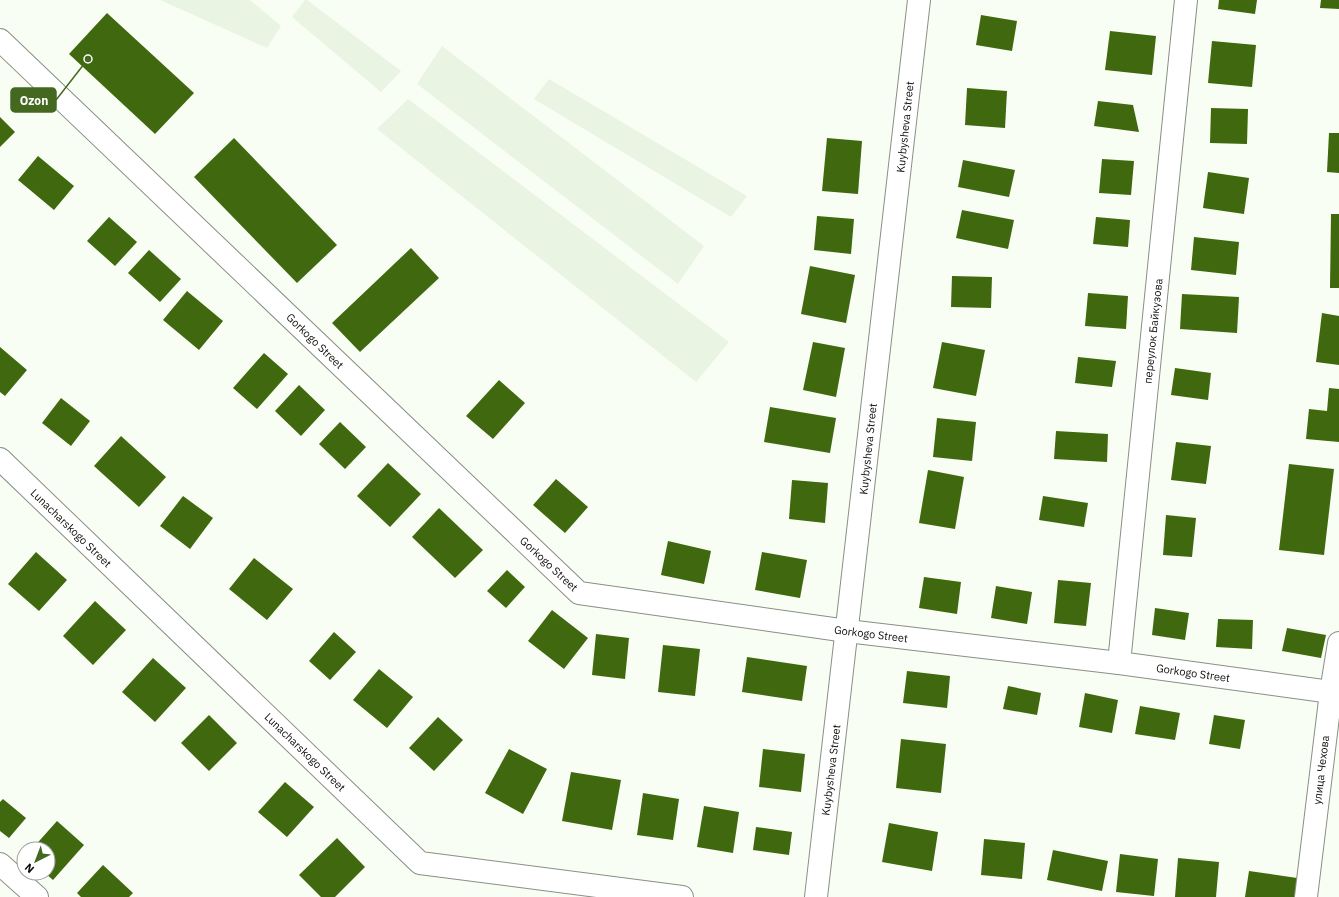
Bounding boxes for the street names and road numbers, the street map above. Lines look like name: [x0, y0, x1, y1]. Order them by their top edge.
street label: Kuybysheva Street: [893, 80, 917, 173]
street label: переулок Байкузова: [1141, 278, 1165, 384]
street label: Gorkogo Street: [283, 310, 347, 372]
street label: Kuybysheva Street: [856, 402, 880, 495]
street label: Lunacharskogo Street: [28, 486, 115, 570]
street label: Gorkogo Street: [517, 534, 581, 595]
street label: Gorkogo Street: [833, 623, 909, 645]
street label: Gorkogo Street: [1155, 661, 1231, 685]
street label: Lunacharskogo Street: [262, 710, 349, 794]
street label: Kuybysheva Street: [818, 723, 844, 816]
street label: улица Чехова: [1310, 734, 1332, 805]

